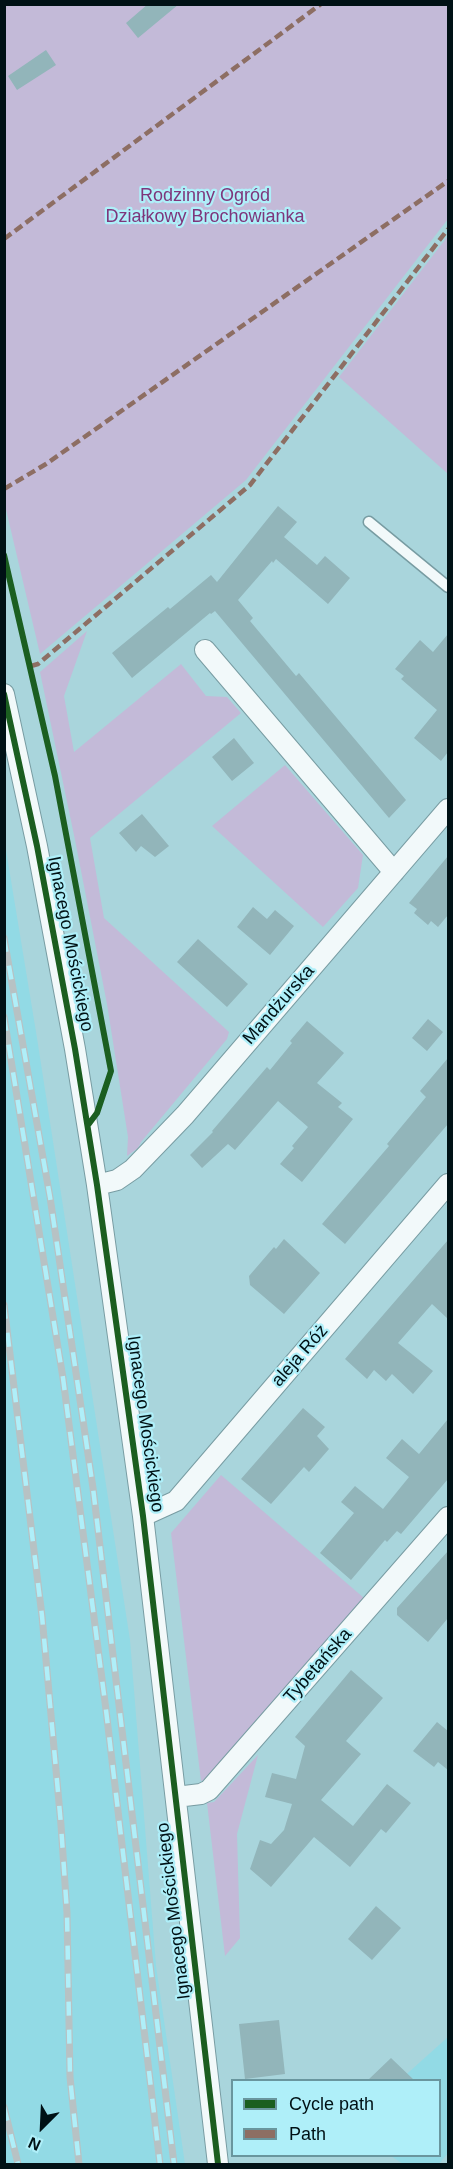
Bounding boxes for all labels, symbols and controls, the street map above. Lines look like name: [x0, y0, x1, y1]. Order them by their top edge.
park label: Rodzinny Ogród Działkowy Brochowianka: [105, 185, 305, 228]
street label: Ignacego Mościckiego: [42, 855, 98, 1033]
street label: Mandżurska: [239, 961, 319, 1049]
street label: aleja Róż: [267, 1321, 333, 1391]
street label: Ignacego Mościckiego: [122, 1334, 168, 1514]
street label: Tybetańska: [280, 1624, 356, 1708]
street label: Ignacego Mościckiego: [152, 1821, 196, 2001]
legend: [231, 2079, 441, 2157]
text: Cycle path: [289, 2094, 374, 2114]
north arrow: [12, 2097, 72, 2157]
text: Path: [289, 2124, 326, 2144]
text: N: [26, 2134, 43, 2154]

